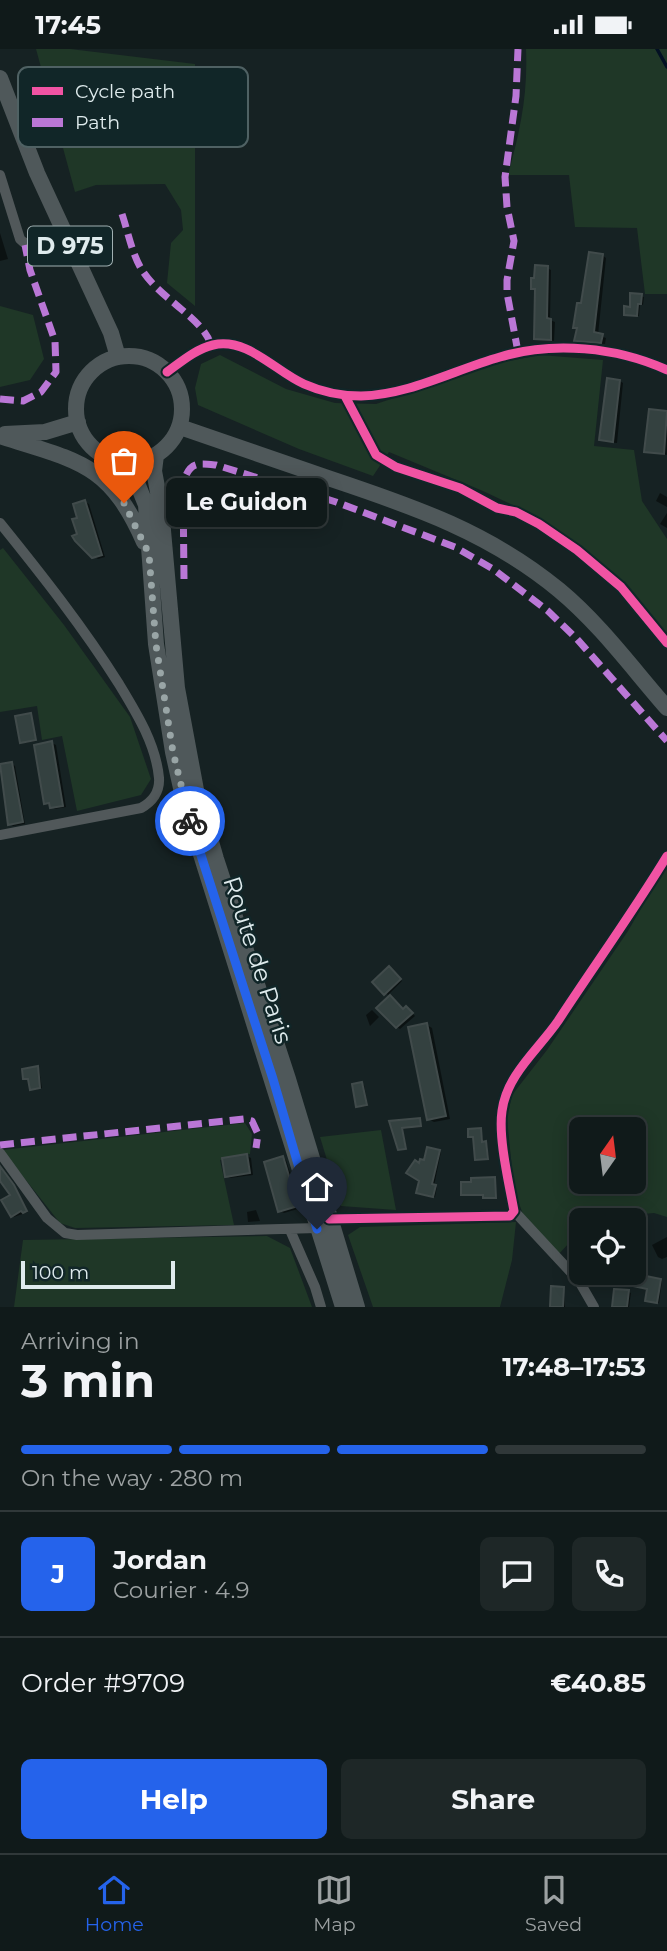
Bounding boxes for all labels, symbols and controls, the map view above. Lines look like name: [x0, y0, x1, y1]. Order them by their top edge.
text: 17:45: [35, 9, 101, 41]
legend: [18, 67, 248, 147]
text: Cycle path: [75, 80, 175, 103]
text: Path: [75, 111, 120, 134]
road number: D 975: [28, 227, 112, 265]
pin: [94, 431, 154, 503]
icon: bag: [105, 442, 143, 480]
callout: Le Guidon: [166, 479, 327, 527]
text: Le Guidon: [185, 488, 308, 516]
courier: [155, 786, 225, 856]
icon: bike: [171, 802, 209, 840]
street label: Route de Paris: [217, 873, 299, 1047]
north arrow: [569, 1117, 646, 1193]
map controls: [569, 1117, 646, 1285]
pin: [287, 1157, 347, 1229]
icon: home: [298, 1168, 336, 1206]
button: locate: [569, 1208, 646, 1285]
scale bar: [21, 1258, 175, 1290]
text: 100 m: [32, 1261, 89, 1284]
text: Arriving in: [21, 1327, 140, 1355]
text: 17:48–17:53: [502, 1351, 646, 1383]
text: 3 min: [21, 1352, 155, 1409]
text: On the way · 280 m: [21, 1464, 243, 1492]
button: chat: [480, 1537, 554, 1611]
button: phone: [572, 1537, 646, 1611]
text: Jordan: [113, 1544, 207, 1576]
text: J: [51, 1558, 65, 1590]
text: Courier · 4.9: [113, 1576, 249, 1604]
text: Order #9709: [21, 1667, 185, 1699]
text: €40.85: [550, 1667, 646, 1699]
button: Help: [21, 1759, 327, 1839]
button: Share: [341, 1759, 646, 1839]
tab: Home: [85, 1871, 144, 1936]
tab: Map: [313, 1871, 356, 1936]
tab: Saved: [525, 1871, 582, 1936]

